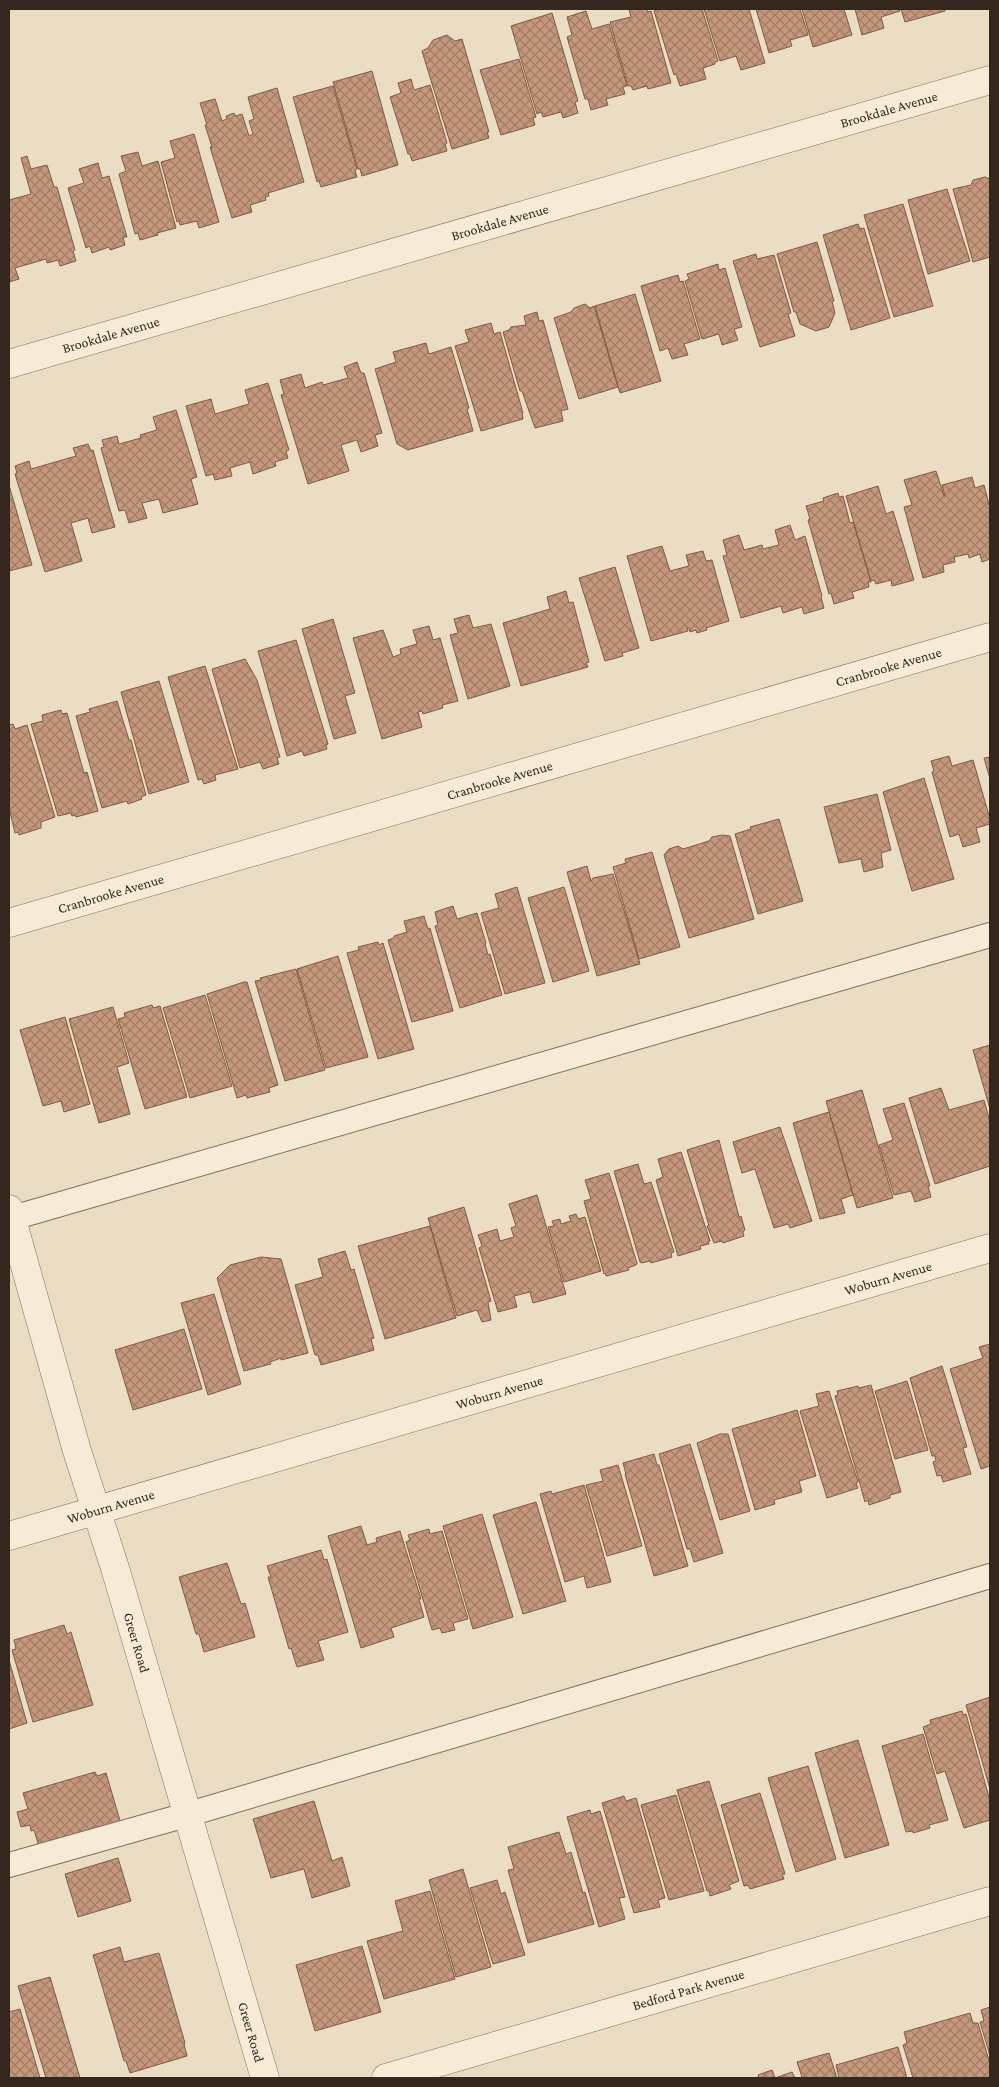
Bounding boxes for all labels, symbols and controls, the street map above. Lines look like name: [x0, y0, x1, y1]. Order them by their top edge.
street label: Brookdale Avenue: [838, 88, 939, 131]
street label: Brookdale Avenue: [449, 200, 550, 244]
street label: Brookdale Avenue: [60, 313, 161, 356]
street label: Cranbrooke Avenue: [834, 644, 943, 690]
street label: Cranbrooke Avenue: [445, 757, 554, 803]
street label: Cranbrooke Avenue: [56, 870, 166, 916]
street label: Woburn Avenue: [842, 1258, 933, 1298]
street label: Woburn Avenue: [454, 1372, 545, 1412]
street label: Woburn Avenue: [65, 1486, 156, 1527]
street label: Greer Road: [120, 1611, 153, 1675]
street label: Bedford Park Avenue: [631, 1965, 746, 2013]
street label: Greer Road: [235, 2000, 268, 2064]

